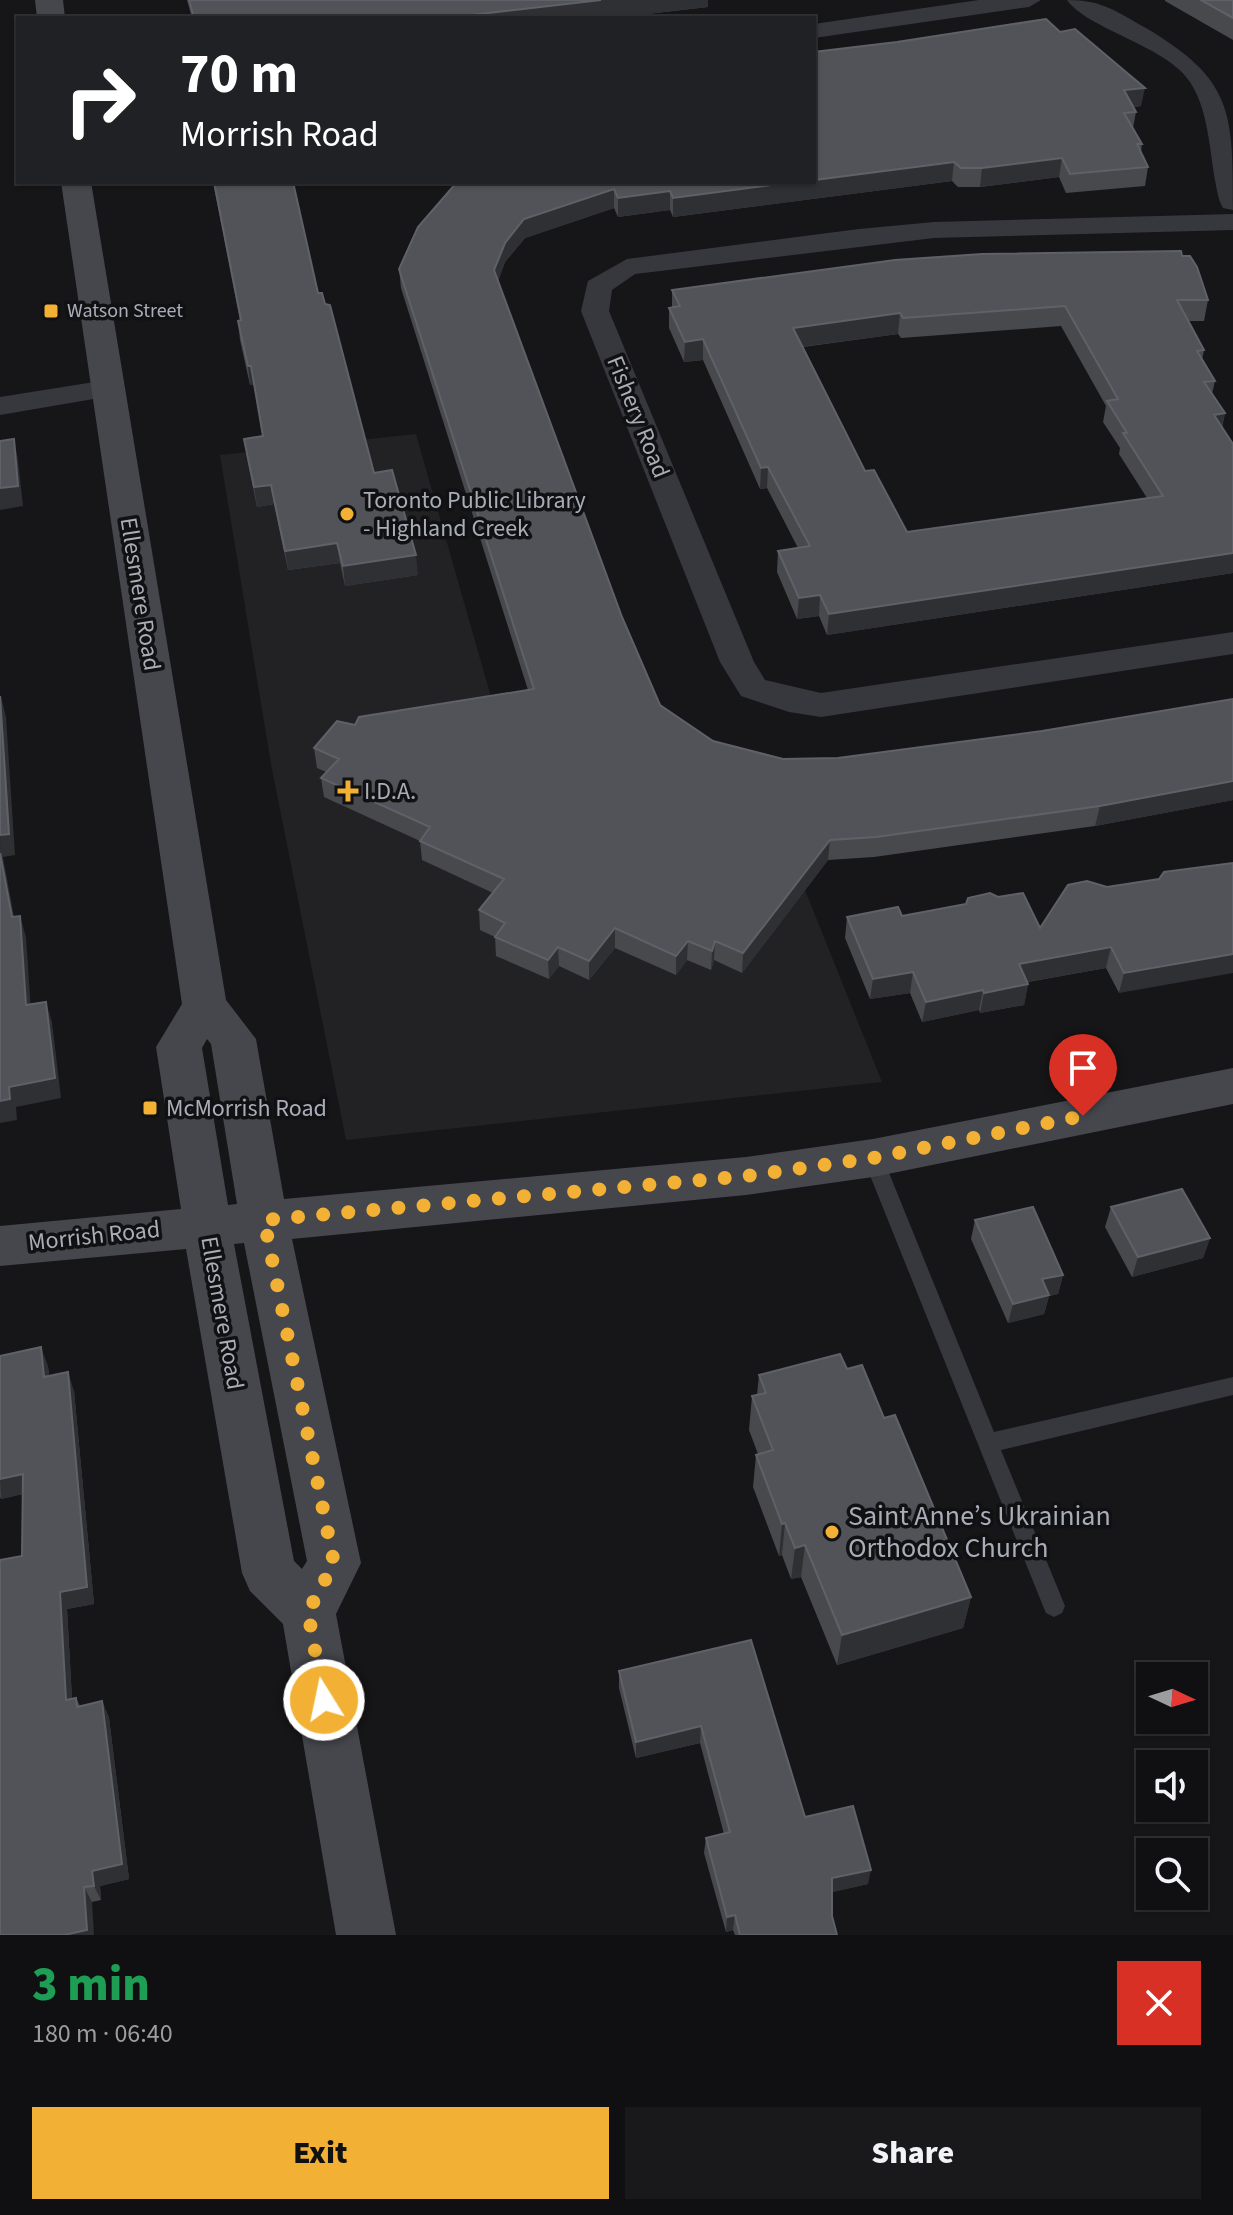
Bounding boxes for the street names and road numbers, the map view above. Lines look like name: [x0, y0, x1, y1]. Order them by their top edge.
street label: Fishery Road: [598, 351, 678, 483]
street label: Ellesmere Road: [111, 515, 169, 673]
street label: Morrish Road: [26, 1212, 162, 1260]
street label: Ellesmere Road: [191, 1234, 253, 1392]

